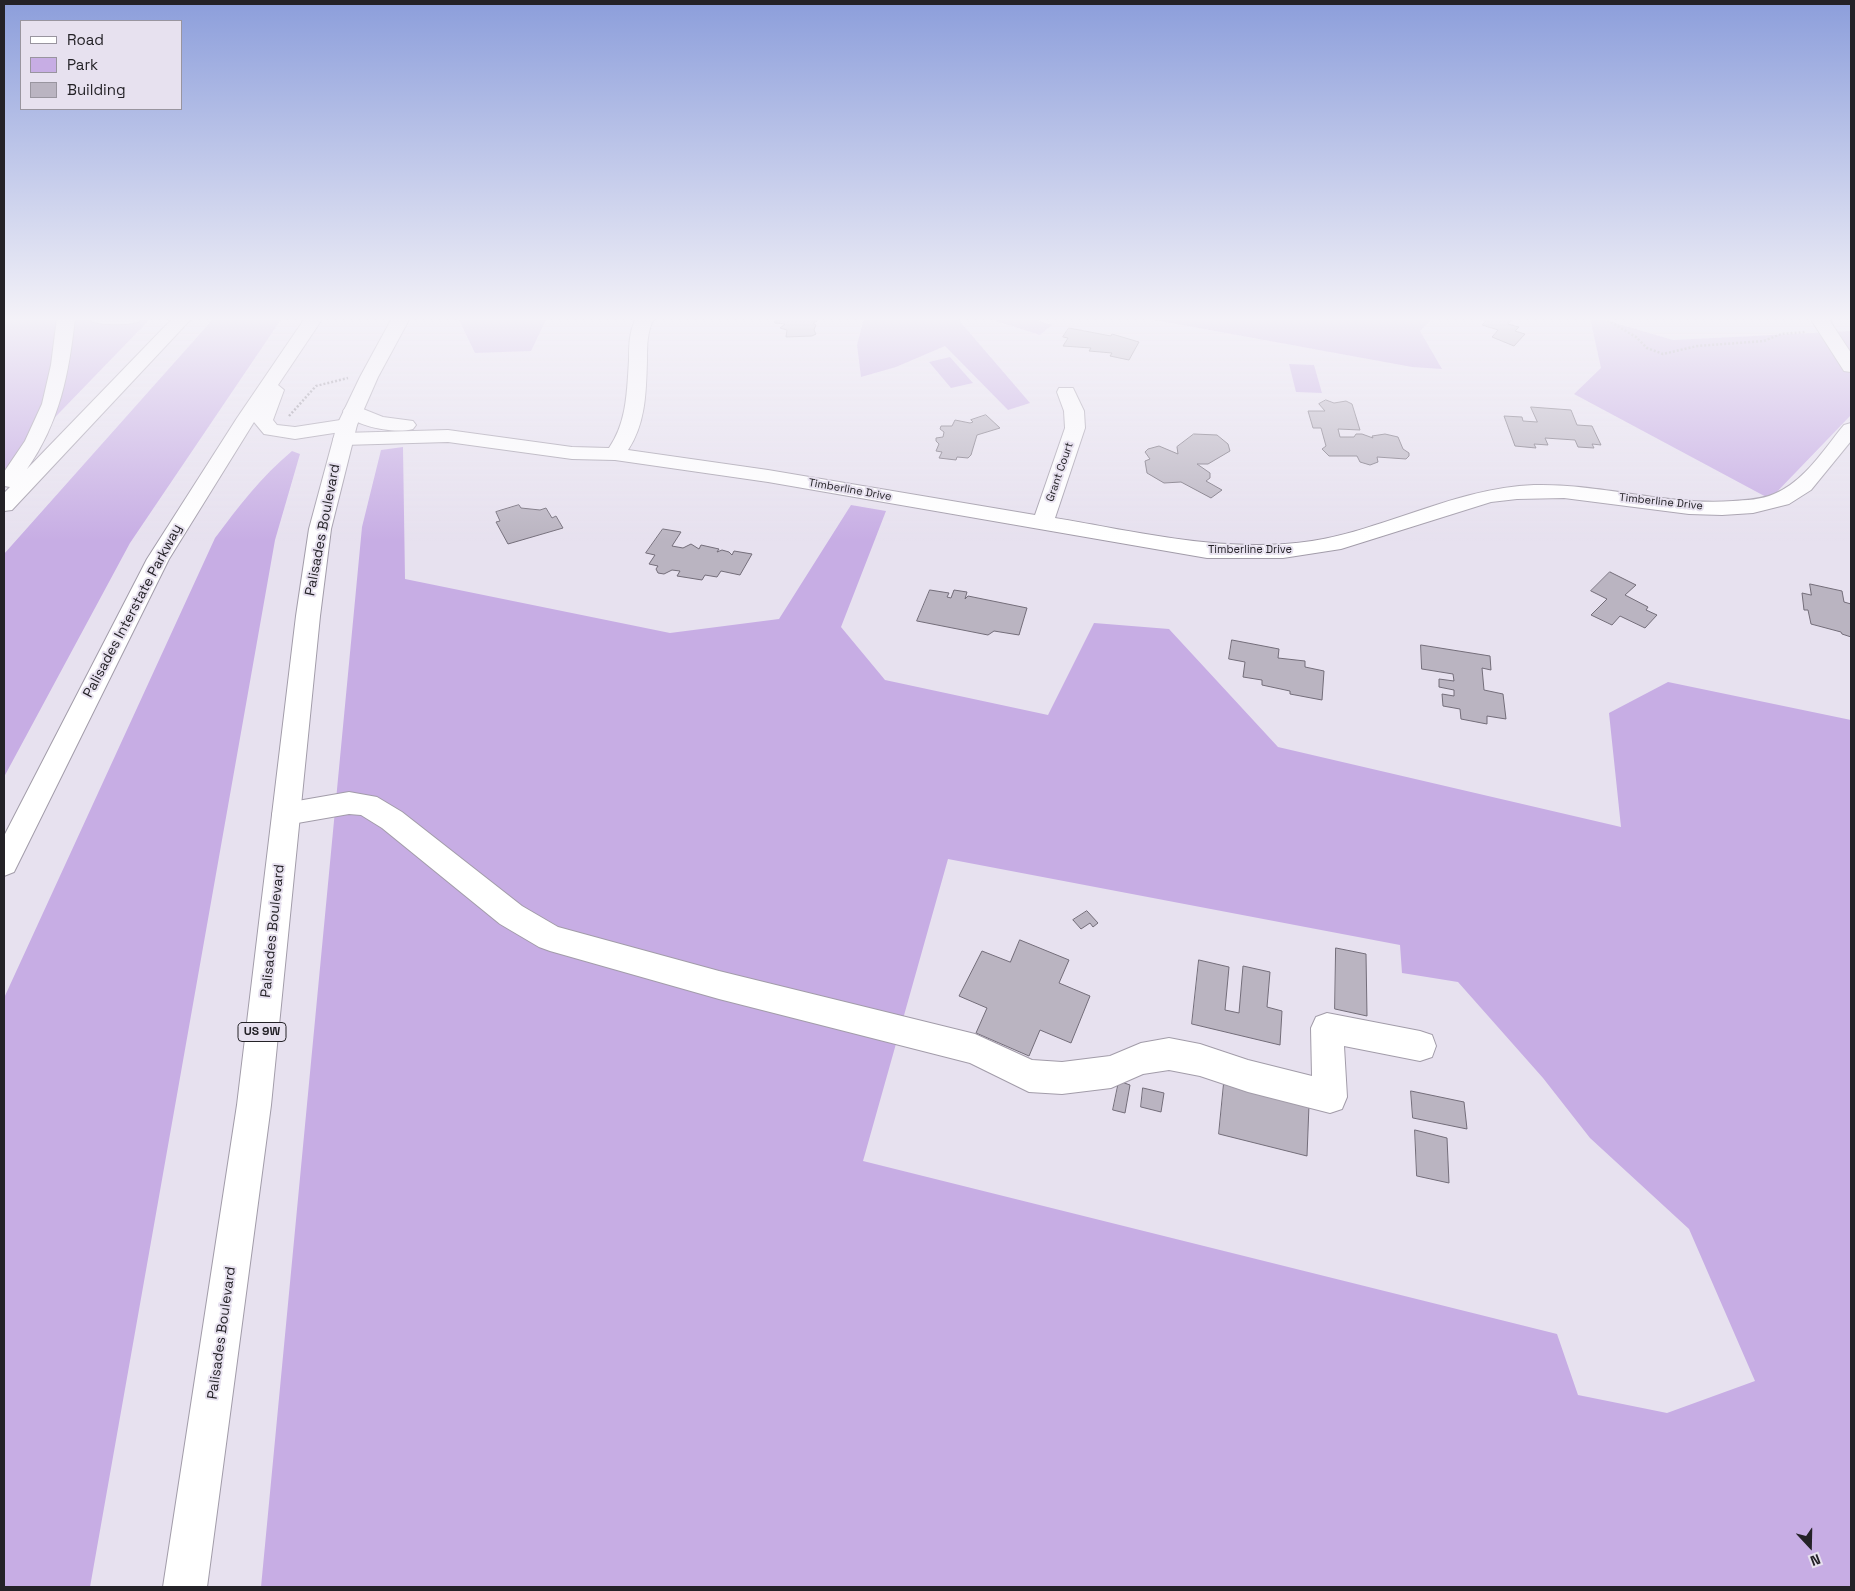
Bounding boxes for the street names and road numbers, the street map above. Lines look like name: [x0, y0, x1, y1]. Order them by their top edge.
street label: Grant Court: [1044, 441, 1076, 503]
street label: Palisades Boulevard: [302, 463, 344, 597]
street label: Timberline Drive: [807, 476, 893, 504]
street label: Timberline Drive: [1618, 491, 1704, 513]
street label: Palisades Interstate Parkway: [80, 521, 186, 701]
street label: Timberline Drive: [1208, 543, 1292, 557]
street label: Palisades Boulevard: [258, 864, 288, 998]
road number: US 9W: [238, 1022, 286, 1042]
street label: Palisades Boulevard: [204, 1266, 240, 1400]

